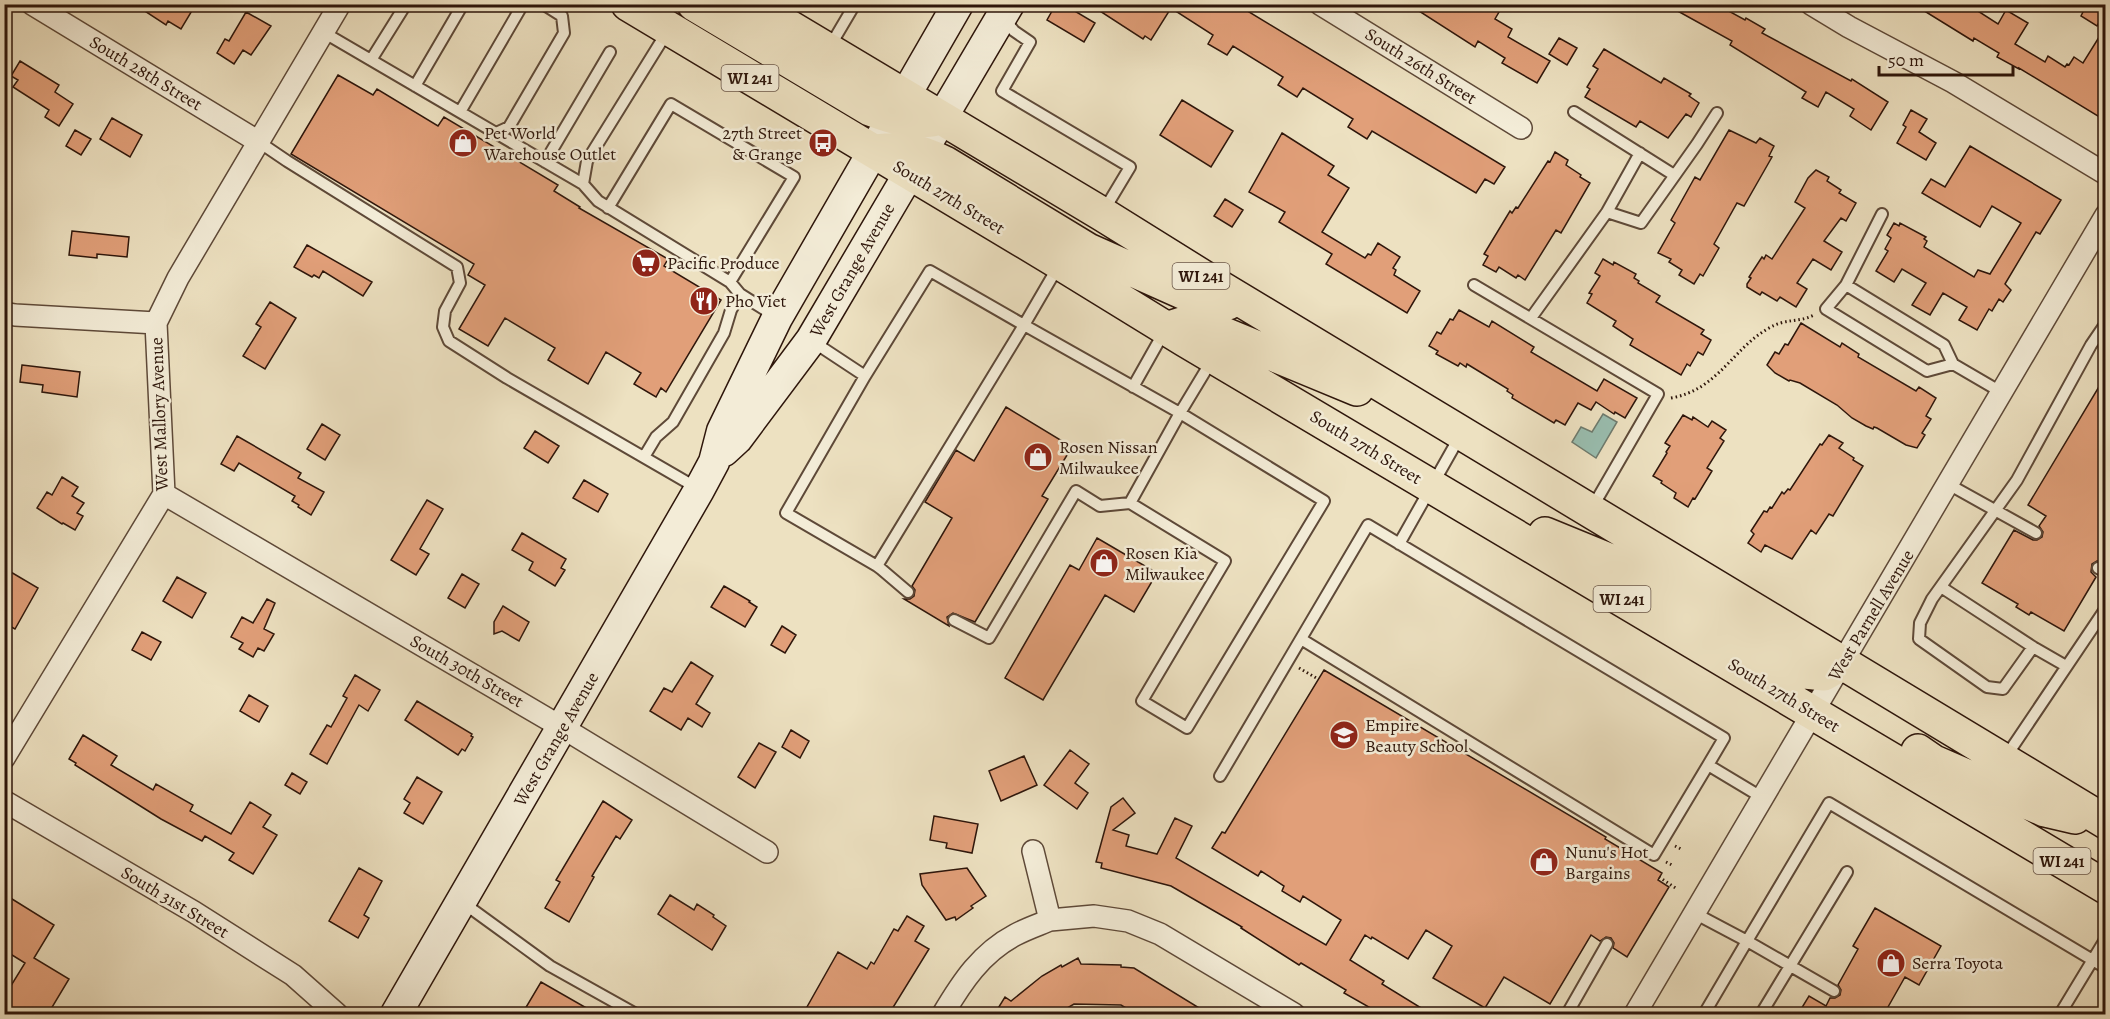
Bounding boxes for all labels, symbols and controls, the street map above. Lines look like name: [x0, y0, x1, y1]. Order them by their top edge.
street label: South 26th Street: [1361, 22, 1481, 110]
street label: South 28th Street: [85, 30, 207, 116]
scale bar: [1879, 39, 2012, 77]
text: 50 m: [1888, 48, 1924, 72]
road number: WI 241: [722, 65, 778, 91]
place label: Pet World Warehouse Outlet: [483, 121, 616, 166]
place label: 27th Street & Grange: [723, 121, 802, 166]
shop icon: Pet World Warehouse Outlet: [447, 127, 479, 159]
bus stop icon: 27th Street & Grange: [807, 127, 839, 159]
street label: South 27th Street: [889, 154, 1009, 240]
street label: West Grange Avenue: [803, 199, 900, 342]
supermarket icon: Pacific Produce: [630, 247, 662, 279]
place label: Pacific Produce: [667, 251, 780, 275]
road number: WI 241: [1172, 263, 1230, 289]
restaurant icon: Pho Viet: [688, 285, 720, 317]
place label: Pho Viet: [725, 289, 786, 313]
street label: West Mallory Avenue: [144, 337, 174, 492]
street label: South 27th Street: [1306, 404, 1426, 490]
place label: Rosen Nissan Milwaukee: [1059, 435, 1158, 480]
shop icon: Rosen Nissan Milwaukee: [1022, 441, 1054, 473]
place label: Rosen Kia Milwaukee: [1125, 541, 1205, 586]
street label: West Parnell Avenue: [1822, 545, 1920, 686]
shop icon: Rosen Kia Milwaukee: [1088, 547, 1120, 579]
road number: WI 241: [1594, 586, 1650, 612]
street label: South 30th Street: [406, 629, 528, 713]
street label: South 27th Street: [1724, 652, 1844, 738]
street label: West Grange Avenue: [507, 668, 604, 811]
place label: Empire Beauty School: [1365, 713, 1469, 758]
school or university icon: Empire Beauty School: [1328, 719, 1360, 751]
place label: Nunu's Hot Bargains: [1565, 840, 1649, 885]
shop icon: Nunu's Hot Bargains: [1528, 846, 1560, 878]
road number: WI 241: [2034, 848, 2090, 874]
street label: South 31st Street: [117, 860, 233, 944]
shop icon: Serra Toyota: [1875, 947, 1907, 979]
place label: Serra Toyota: [1912, 951, 2004, 975]

